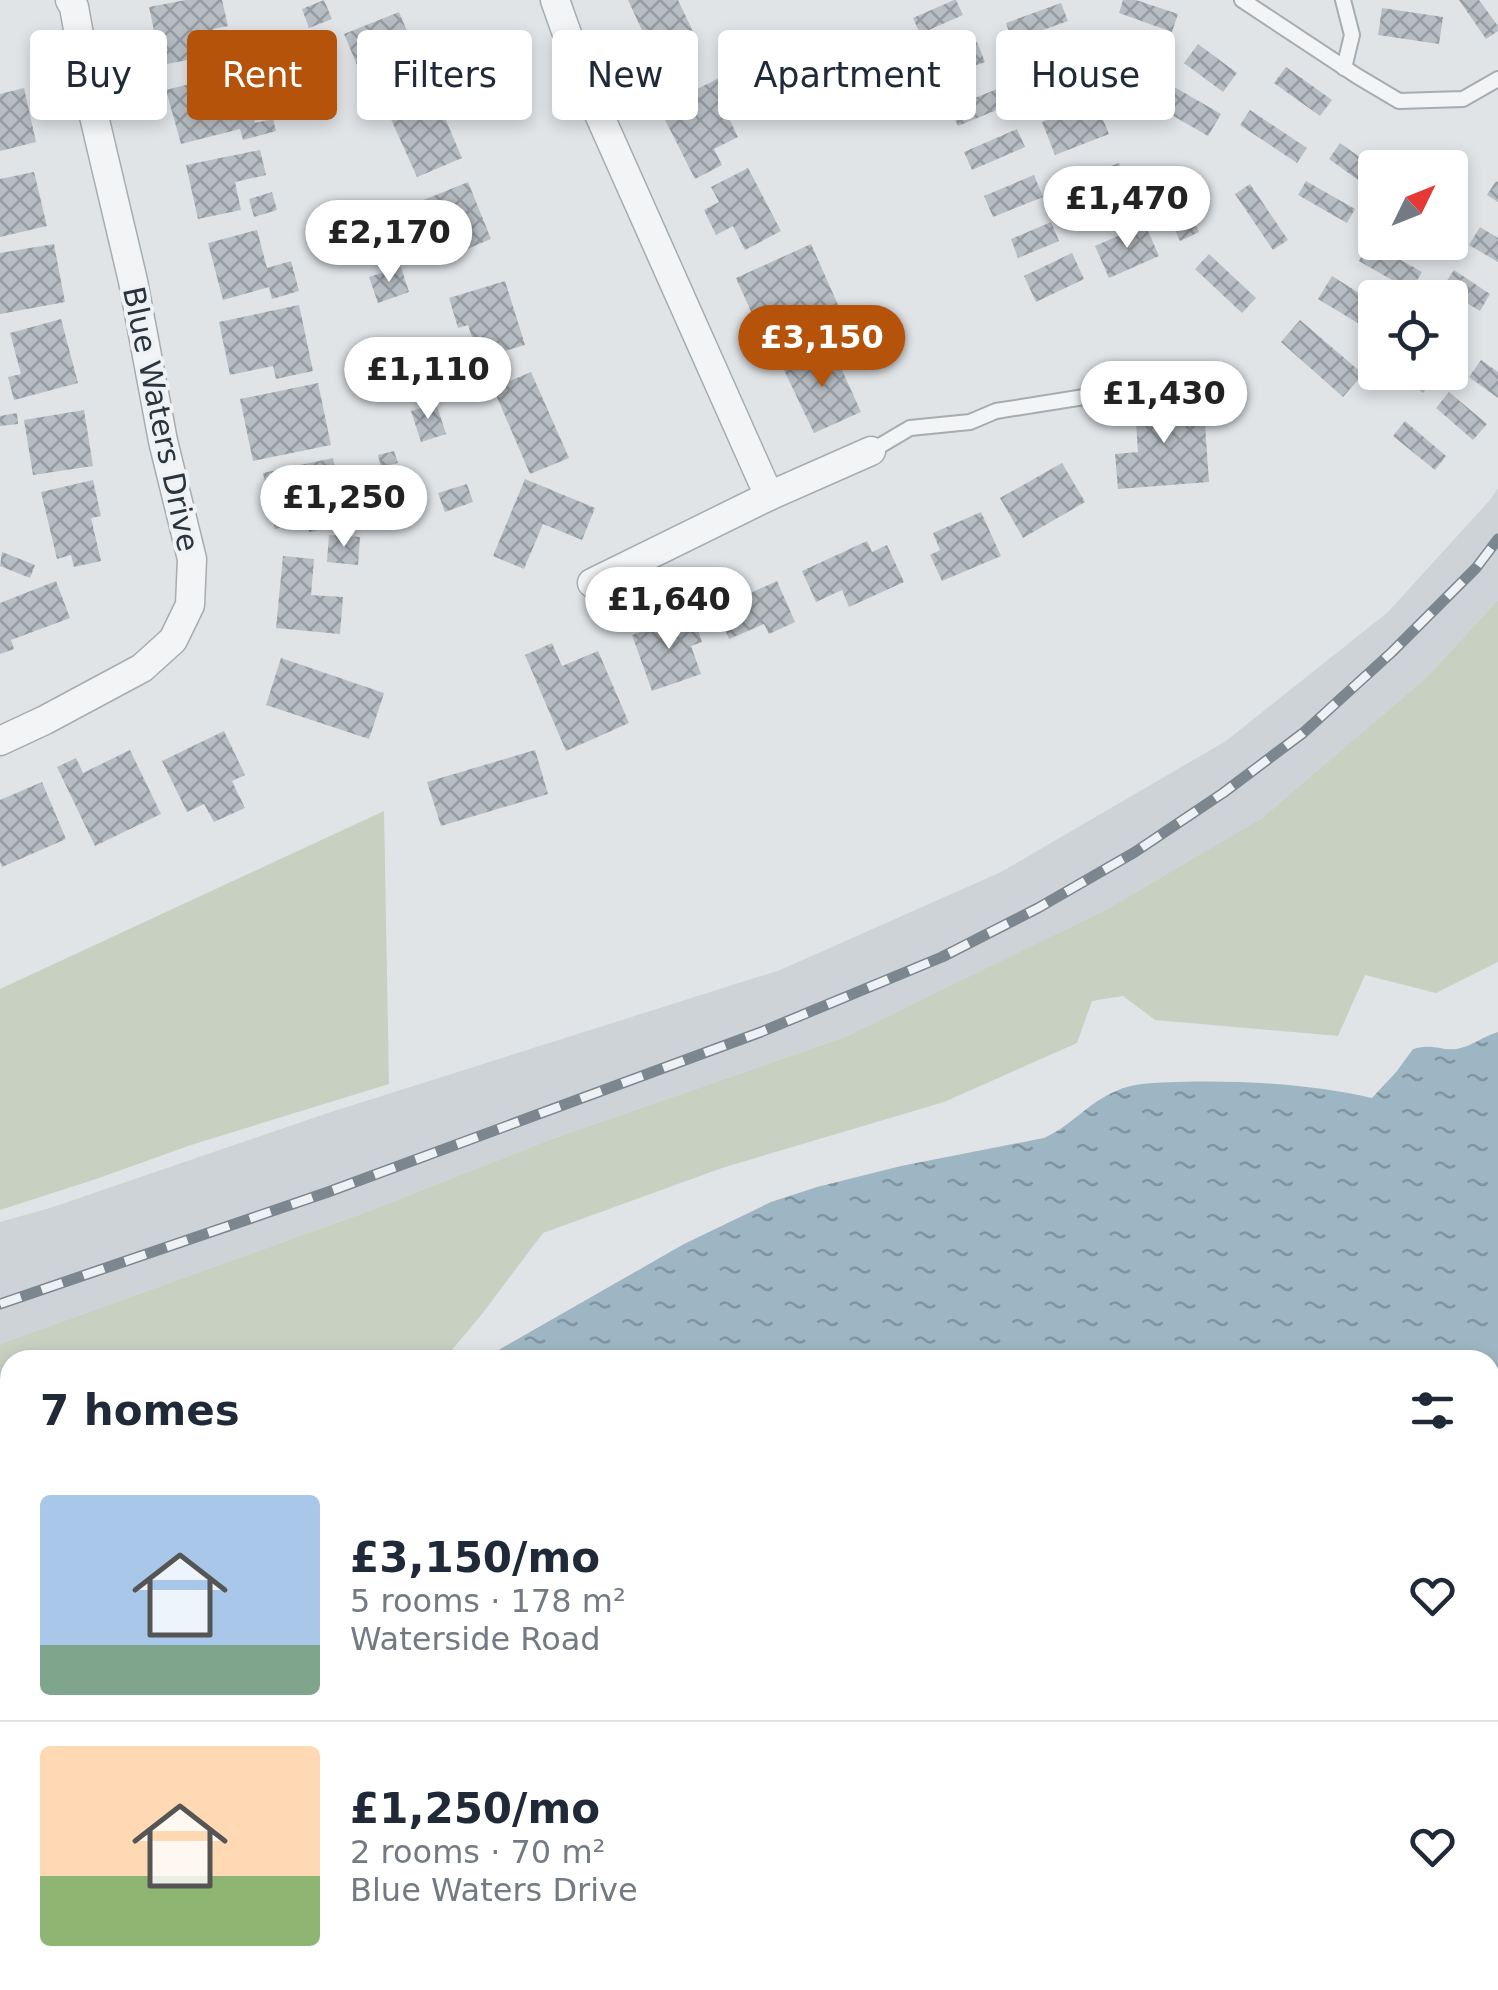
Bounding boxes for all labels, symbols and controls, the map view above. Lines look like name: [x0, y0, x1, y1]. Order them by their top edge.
chip: Buy: [30, 30, 167, 120]
chip: Rent: [187, 30, 337, 120]
chip: Filters: [357, 30, 532, 120]
chip: New: [552, 30, 698, 120]
chip: Apartment: [718, 30, 976, 120]
chip: House: [996, 30, 1175, 120]
north arrow: [1358, 150, 1468, 260]
map controls: [1358, 150, 1468, 390]
pin: £1,470: [1046, 166, 1208, 251]
text: £1,470: [1065, 179, 1189, 217]
pin: £2,170: [308, 200, 470, 285]
text: £2,170: [327, 213, 451, 251]
button: locate: [1358, 280, 1468, 390]
street label: Blue Waters Drive: [116, 283, 206, 555]
pin: £3,150: [741, 305, 903, 390]
text: £3,150: [760, 318, 884, 356]
pin: £1,110: [347, 337, 509, 422]
text: £1,110: [366, 350, 490, 388]
pin: £1,430: [1083, 361, 1245, 446]
text: £1,430: [1102, 374, 1226, 412]
pin: £1,250: [263, 465, 425, 550]
text: £1,250: [282, 478, 406, 516]
pin: £1,640: [588, 567, 750, 652]
text: £1,640: [607, 580, 731, 618]
icon: filters: [1405, 1383, 1460, 1438]
text: 7 homes: [40, 1386, 240, 1435]
text: £3,150/mo: [350, 1533, 600, 1582]
icon: home: [120, 1535, 240, 1655]
icon: heart: [1405, 1568, 1460, 1623]
text: 5 rooms · 178 m²: [350, 1582, 626, 1620]
text: Waterside Road: [350, 1620, 601, 1658]
text: £1,250/mo: [350, 1784, 600, 1833]
icon: home: [120, 1786, 240, 1906]
icon: heart: [1405, 1819, 1460, 1874]
text: 2 rooms · 70 m²: [350, 1833, 605, 1871]
text: Blue Waters Drive: [350, 1871, 638, 1909]

